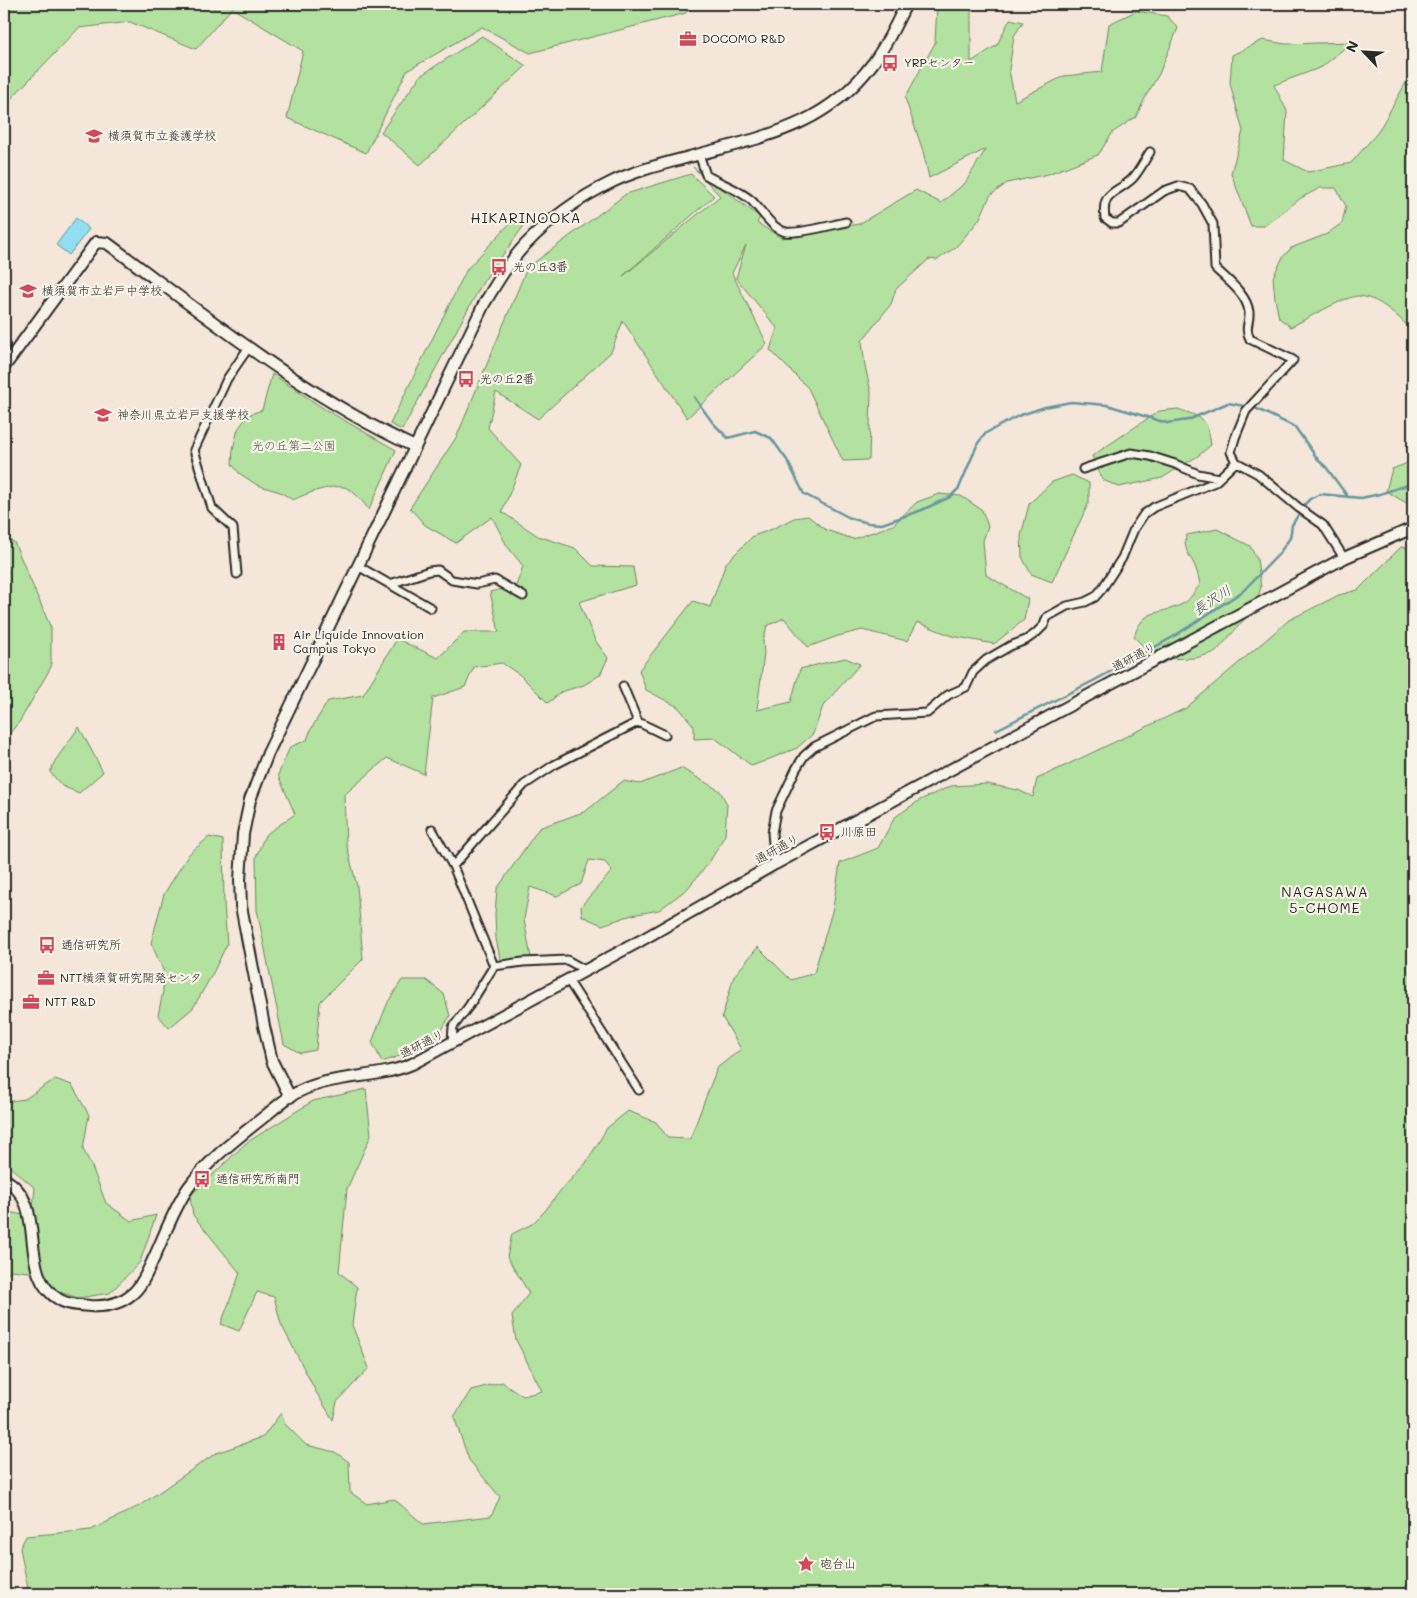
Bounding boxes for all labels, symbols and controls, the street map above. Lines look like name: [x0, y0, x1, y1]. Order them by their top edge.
north arrow: [1340, 28, 1390, 78]
office icon: DOCOMO R&D: [678, 29, 698, 49]
place label: DOCOMO R&D: [702, 30, 785, 46]
text: N: [1341, 37, 1363, 55]
bus stop icon: YRPセンター: [880, 53, 900, 73]
place label: YRPセンター: [904, 54, 974, 70]
school or university icon: 横須賀市立養護学校: [84, 126, 104, 146]
place label: 横須賀市立養護学校: [108, 127, 216, 143]
district label: HIKARINOOKA: [470, 208, 582, 227]
bus stop icon: 光の丘3番: [489, 257, 509, 277]
place label: 光の丘3番: [513, 258, 568, 274]
school or university icon: 横須賀市立岩戸中学校: [18, 281, 38, 301]
place label: 横須賀市立岩戸中学校: [42, 282, 162, 298]
bus stop icon: 光の丘2番: [456, 369, 476, 389]
place label: 光の丘2番: [480, 370, 535, 386]
school or university icon: 神奈川県立岩戸支援学校: [93, 405, 113, 425]
place label: 神奈川県立岩戸支援学校: [117, 406, 249, 422]
park label: 光の丘第二公園: [252, 437, 336, 453]
water label: 長沢川: [1189, 580, 1235, 619]
place label: Air Liquide Innovation Campus Tokyo: [293, 626, 424, 656]
building icon: Air Liquide Innovation Campus Tokyo: [269, 632, 289, 652]
street label: 通研通り: [1109, 638, 1158, 674]
bus stop icon: 川原田: [817, 822, 837, 842]
place label: 川原田: [841, 823, 877, 839]
street label: 通研通り: [752, 829, 801, 867]
district label: NAGASAWA 5-CHOME: [1281, 882, 1369, 917]
bus stop icon: 通信研究所: [37, 935, 57, 955]
place label: 通信研究所: [61, 936, 121, 952]
office icon: NTT横須賀研究開発センタ: [36, 968, 56, 988]
place label: NTT横須賀研究開発センタ: [60, 969, 202, 985]
office icon: NTT R&D: [21, 992, 41, 1012]
place label: NTT R&D: [45, 993, 96, 1009]
street label: 通研通り: [397, 1025, 447, 1061]
bus stop icon: 通信研究所南門: [192, 1169, 212, 1189]
place label: 通信研究所南門: [216, 1170, 300, 1186]
place icon: 砲台山: [796, 1554, 816, 1574]
place label: 砲台山: [820, 1555, 856, 1571]

